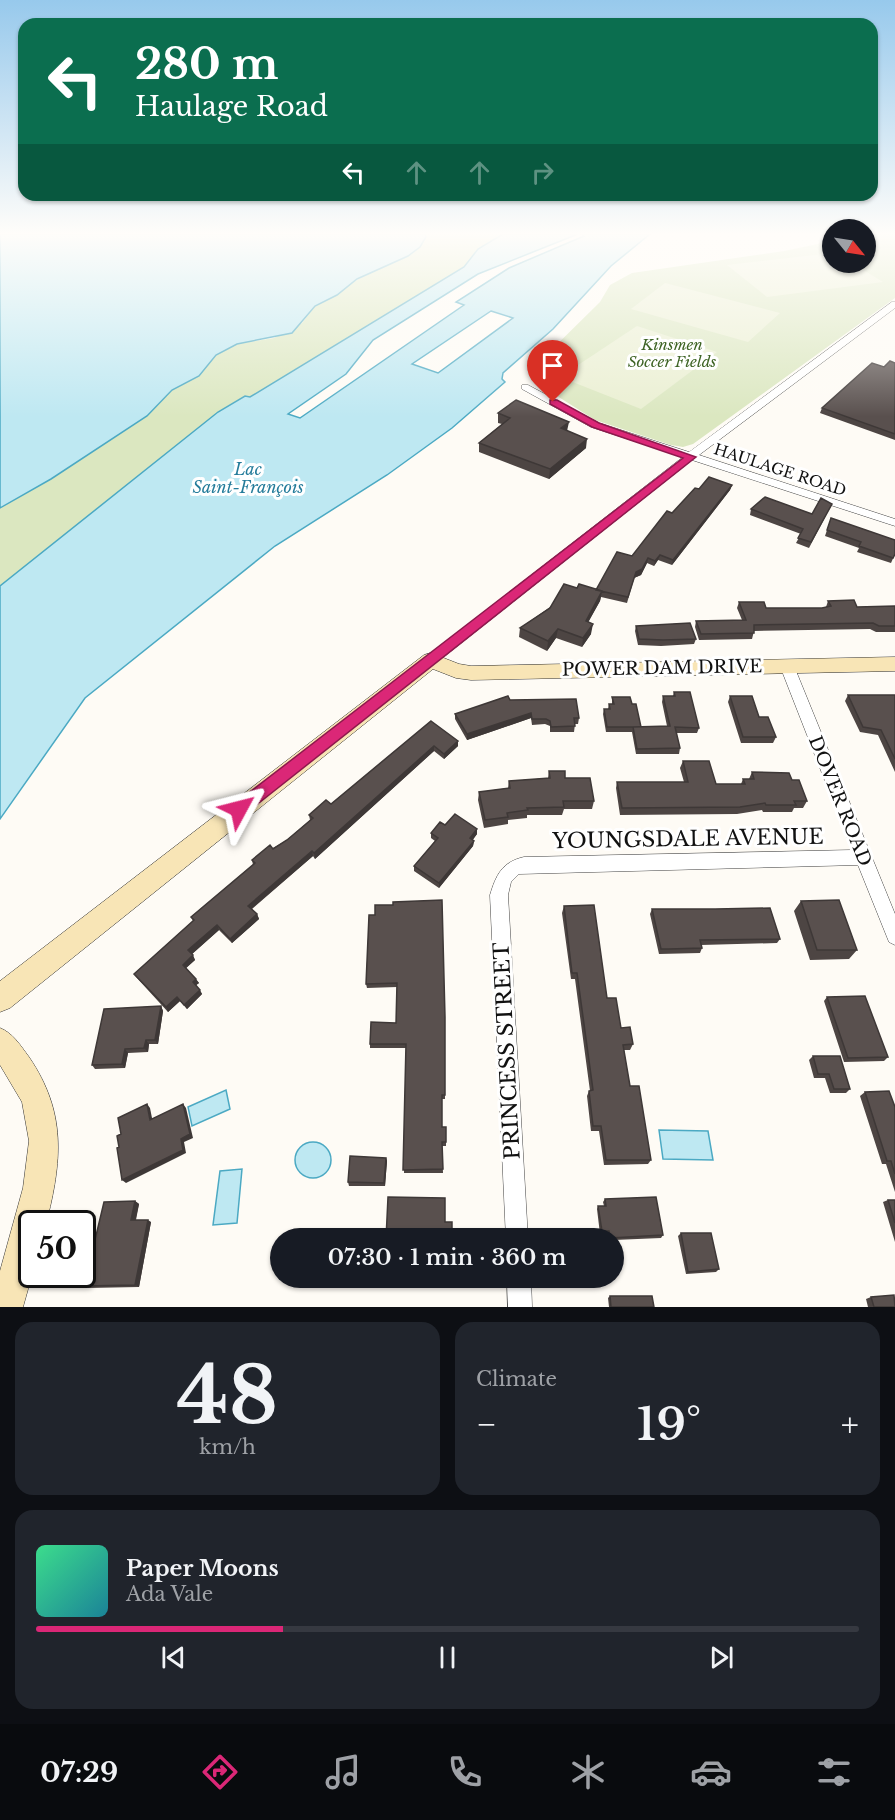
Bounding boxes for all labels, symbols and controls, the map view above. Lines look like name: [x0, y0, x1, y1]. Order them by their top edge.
text: 280 m: [135, 38, 278, 90]
icon: left: [36, 42, 114, 120]
text: Haulage Road: [135, 90, 328, 123]
icon: left: [337, 156, 370, 189]
icon: ahead: [400, 156, 433, 189]
icon: ahead: [463, 156, 496, 189]
icon: right: [526, 156, 559, 189]
north arrow: [822, 219, 876, 273]
map controls: [822, 219, 876, 273]
park label: Kinsmen Soccer Fields: [628, 335, 717, 371]
pin: [527, 340, 578, 402]
icon: arrive: [536, 349, 569, 382]
street label: HAULAGE ROAD: [711, 439, 849, 500]
water label: Lac Saint-François: [193, 459, 304, 497]
street label: POWER DAM DRIVE: [562, 655, 762, 681]
street label: DOVER ROAD: [804, 733, 876, 869]
position arrow: [207, 777, 271, 841]
street label: YOUNGSDALE AVENUE: [551, 824, 824, 854]
street label: PRINCESS STREET: [488, 941, 526, 1160]
speed limit sign: 50: [18, 1210, 96, 1288]
text: 07:30 · 1 min · 360 m: [328, 1244, 566, 1271]
text: 48: [177, 1347, 278, 1444]
text: Climate: [476, 1367, 557, 1391]
text: 19°: [636, 1396, 701, 1452]
text: −: [476, 1404, 497, 1445]
text: +: [841, 1404, 859, 1445]
text: km/h: [199, 1435, 256, 1459]
text: Paper Moons: [126, 1555, 279, 1582]
text: Ada Vale: [126, 1582, 213, 1606]
icon: previous: [157, 1641, 190, 1674]
icon: pause: [431, 1641, 464, 1674]
icon: next: [705, 1641, 738, 1674]
icon: directions: [199, 1751, 241, 1793]
icon: music: [322, 1751, 364, 1793]
icon: phone: [444, 1751, 486, 1793]
icon: climate: [567, 1751, 609, 1793]
icon: car: [690, 1751, 732, 1793]
icon: filters: [813, 1751, 855, 1793]
text: 07:29: [40, 1756, 118, 1789]

